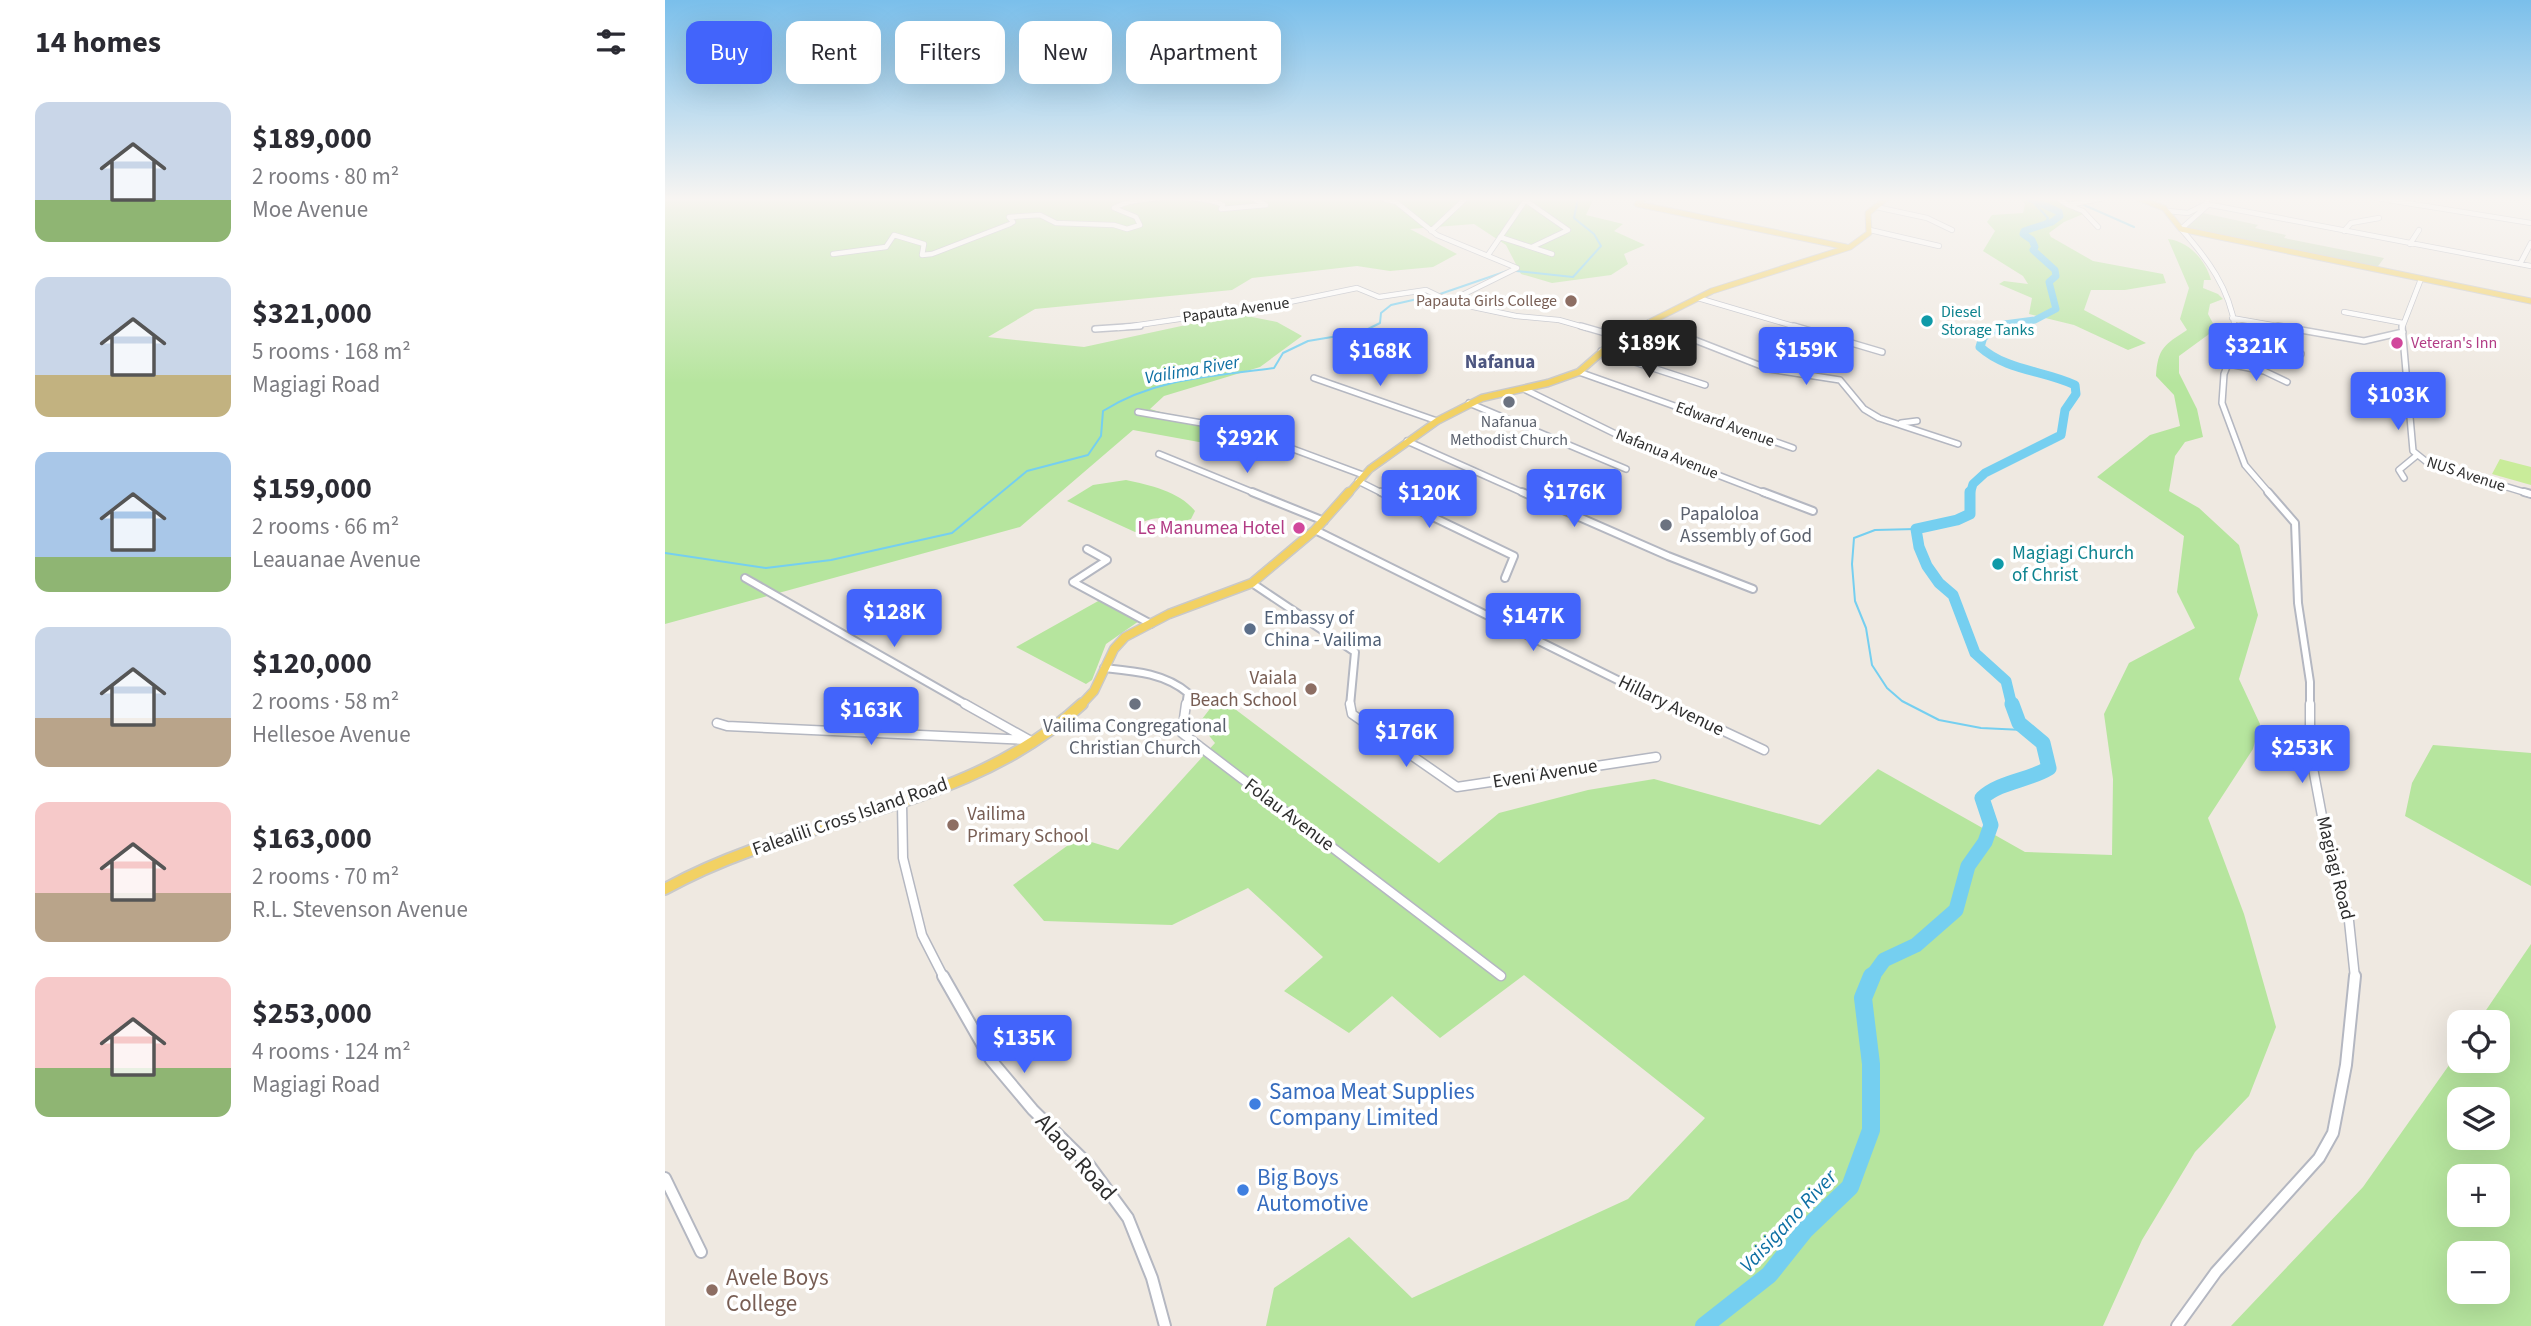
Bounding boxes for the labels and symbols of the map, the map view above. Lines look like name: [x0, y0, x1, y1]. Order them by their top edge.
place label: Papauta Girls College: [1416, 290, 1557, 312]
street label: Papauta Avenue: [1181, 292, 1291, 328]
marker: Papauta Girls College: [1563, 293, 1579, 309]
place label: Diesel Storage Tanks: [1941, 301, 2034, 341]
marker: Diesel Storage Tanks: [1919, 313, 1935, 329]
pin: $189K: [1600, 320, 1698, 380]
pin: $321K: [2207, 324, 2305, 383]
pin: $168K: [1331, 328, 1429, 388]
pin: $159K: [1757, 328, 1855, 387]
place label: Veteran's Inn: [2411, 332, 2497, 354]
marker: Veteran's Inn: [2389, 335, 2405, 351]
water label: Vailima River: [1143, 349, 1242, 391]
district label: Nafanua: [1465, 349, 1535, 376]
pin: $103K: [2349, 372, 2447, 432]
marker: Nafanua Methodist Church: [1501, 394, 1517, 410]
street label: Edward Avenue: [1673, 396, 1777, 452]
place label: Nafanua Methodist Church: [1450, 411, 1568, 451]
pin: $292K: [1198, 416, 1296, 475]
street label: Nafanua Avenue: [1612, 423, 1722, 485]
street label: NUS Avenue: [2424, 451, 2508, 497]
pin: $120K: [1380, 470, 1478, 530]
pin: $176K: [1525, 470, 1623, 529]
place label: Papaloloa Assembly of God: [1680, 501, 1812, 550]
place label: Le Manumea Hotel: [1138, 515, 1285, 542]
marker: Papaloloa Assembly of God: [1658, 517, 1674, 533]
marker: Le Manumea Hotel: [1291, 520, 1307, 536]
place label: Magiagi Church of Christ: [2012, 540, 2134, 589]
marker: Magiagi Church of Christ: [1990, 556, 2006, 572]
pin: $128K: [845, 590, 943, 649]
pin: $147K: [1484, 594, 1582, 653]
place label: Embassy of China - Vailima: [1264, 605, 1382, 654]
marker: Embassy of China - Vailima: [1242, 621, 1258, 637]
place label: Vaiala Beach School: [1190, 665, 1297, 714]
street label: Hillary Avenue: [1614, 669, 1728, 743]
marker: Vaiala Beach School: [1303, 681, 1319, 697]
pin: $163K: [822, 688, 920, 747]
marker: Vailima Congregational Christian Church: [1127, 696, 1143, 712]
pin: $176K: [1357, 710, 1455, 769]
place label: Vailima Congregational Christian Church: [1043, 713, 1227, 762]
pin: $253K: [2253, 726, 2351, 785]
street label: Eveni Avenue: [1491, 752, 1599, 796]
street label: Falealili Cross Island Road: [749, 771, 951, 863]
street label: Folau Avenue: [1238, 772, 1340, 858]
place label: Vailima Primary School: [967, 801, 1089, 850]
street label: Magiagi Road: [2309, 813, 2361, 923]
marker: Vailima Primary School: [945, 817, 961, 833]
pin: $135K: [975, 1016, 1073, 1075]
place label: Samoa Meat Supplies Company Limited: [1269, 1075, 1475, 1134]
marker: Samoa Meat Supplies Company Limited: [1247, 1096, 1263, 1112]
street label: Alaoa Road: [1028, 1106, 1124, 1208]
place label: Big Boys Automotive: [1257, 1161, 1368, 1220]
water label: Vaisigano River: [1732, 1162, 1844, 1279]
marker: Big Boys Automotive: [1235, 1182, 1251, 1198]
place label: Avele Boys College: [726, 1261, 829, 1320]
marker: Avele Boys College: [704, 1282, 720, 1298]

